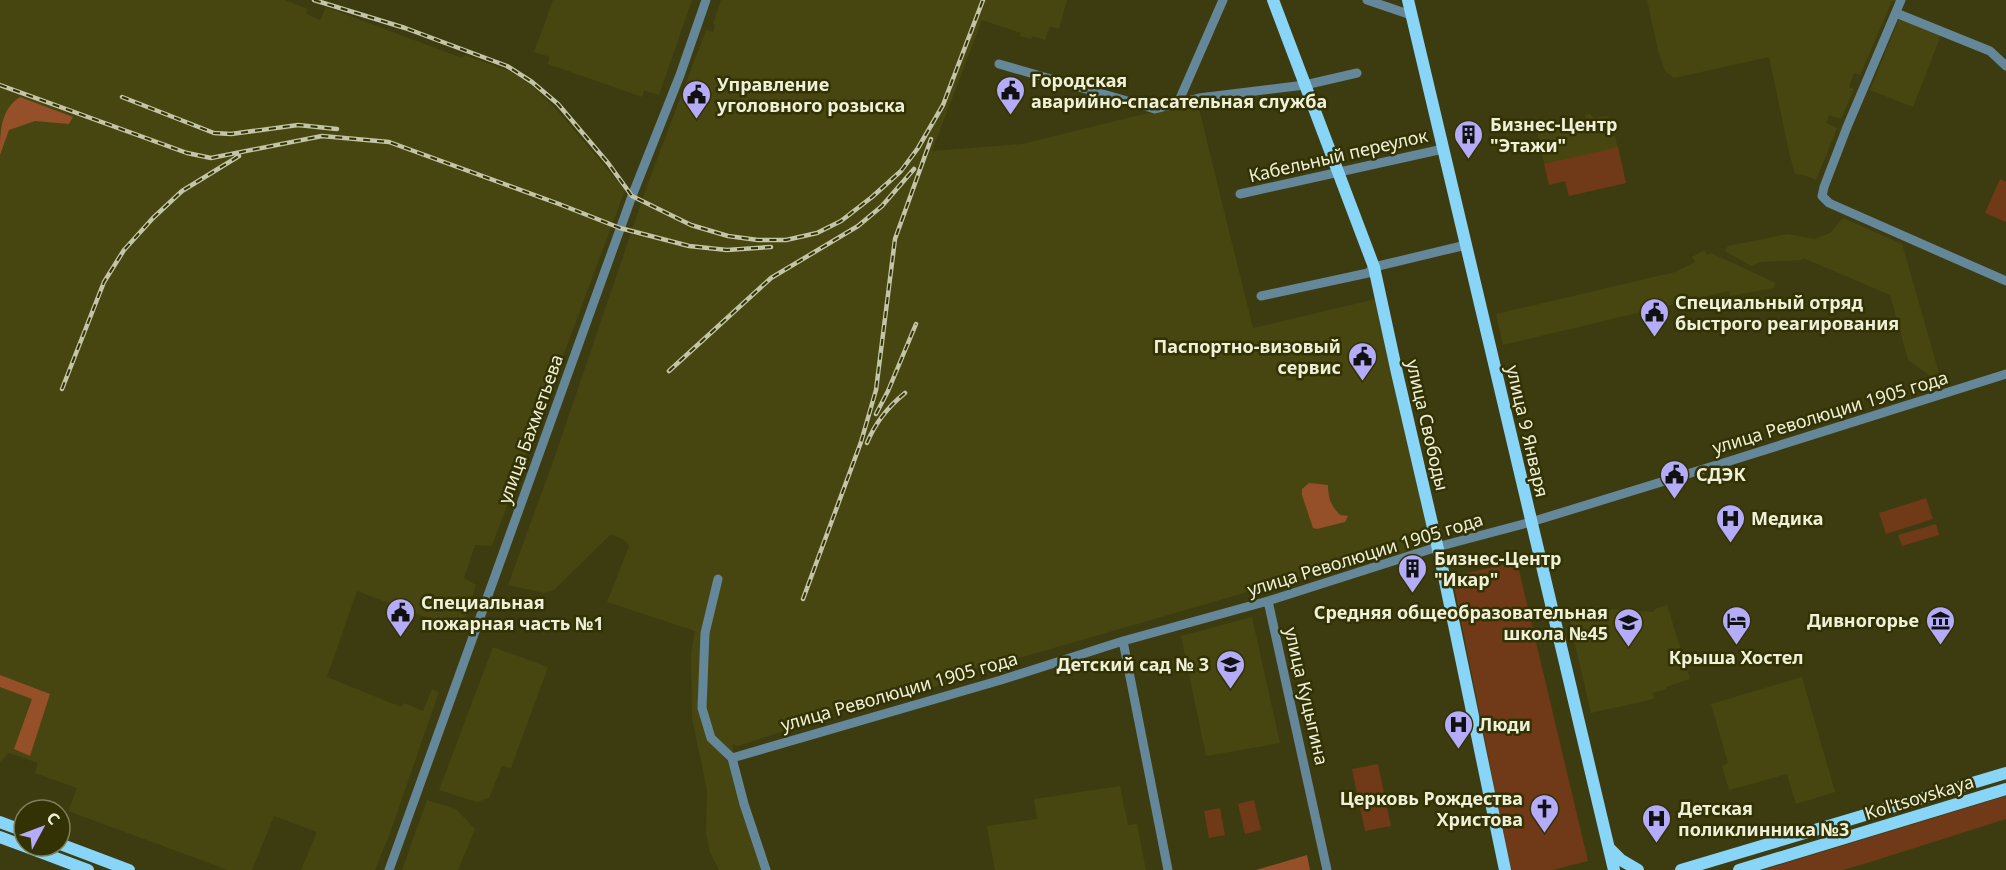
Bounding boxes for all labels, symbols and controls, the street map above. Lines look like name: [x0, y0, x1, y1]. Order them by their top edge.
place label: Городская аварийно-спасательная служба: [1031, 68, 1327, 113]
place label: Управление уголовного розыска: [716, 72, 905, 117]
public building icon: Городская аварийно-спасательная служба: [994, 74, 1026, 116]
public building icon: Управление уголовного розыска: [680, 78, 712, 120]
place label: Бизнес-Центр "Этажи": [1490, 112, 1617, 157]
building icon: Бизнес-Центр "Этажи": [1453, 118, 1485, 160]
street label: Кабельный переулок: [1246, 123, 1430, 187]
place label: Специальный отряд быстрого реагирования: [1675, 290, 1899, 335]
public building icon: Специальный отряд быстрого реагирования: [1638, 296, 1670, 338]
place label: Паспортно-визовый сервис: [1154, 334, 1341, 379]
public building icon: Паспортно-визовый сервис: [1346, 340, 1378, 382]
street label: улица Бахметьева: [492, 351, 568, 507]
street label: улица Свободы: [1401, 357, 1455, 493]
street label: улица 9 Января: [1501, 363, 1555, 499]
street label: улица Революции 1905 года: [1709, 365, 1951, 459]
public building icon: СДЭК: [1659, 458, 1691, 500]
place label: СДЭК: [1696, 462, 1746, 486]
hospital icon: Медика: [1714, 502, 1746, 544]
place label: Медика: [1751, 506, 1823, 530]
street label: улица Революции 1905 года: [1244, 507, 1486, 601]
place label: Бизнес-Центр "Икар": [1434, 546, 1561, 591]
building icon: Бизнес-Центр "Икар": [1397, 552, 1429, 594]
place label: Специальная пожарная часть №1: [421, 590, 604, 635]
public building icon: Специальная пожарная часть №1: [384, 596, 416, 638]
place label: Средняя общеобразовательная школа №45: [1314, 600, 1608, 645]
hotel icon: Крыша Хостел: [1720, 604, 1752, 646]
museum icon: Дивногорье: [1924, 604, 1956, 646]
school or university icon: Средняя общеобразовательная школа №45: [1613, 606, 1645, 648]
place label: Дивногорье: [1807, 608, 1919, 632]
street label: улица Куцыгина: [1279, 625, 1335, 767]
place label: Крыша Хостел: [1669, 645, 1803, 669]
street label: улица Революции 1905 года: [778, 646, 1020, 736]
school or university icon: Детский сад № 3: [1214, 648, 1246, 690]
place label: Детский сад № 3: [1057, 652, 1209, 676]
hospital icon: Люди: [1442, 708, 1474, 750]
place label: Люди: [1479, 712, 1531, 736]
street label: Kol'tsovskaya: [1861, 769, 1977, 825]
place label: Церковь Рождества Христова: [1340, 786, 1523, 831]
church icon: Церковь Рождества Христова: [1528, 792, 1560, 834]
place label: Детская поликлинника №3: [1678, 796, 1849, 841]
north arrow: [12, 798, 72, 858]
hospital icon: Детская поликлинника №3: [1641, 802, 1673, 844]
text: С: [42, 807, 65, 829]

